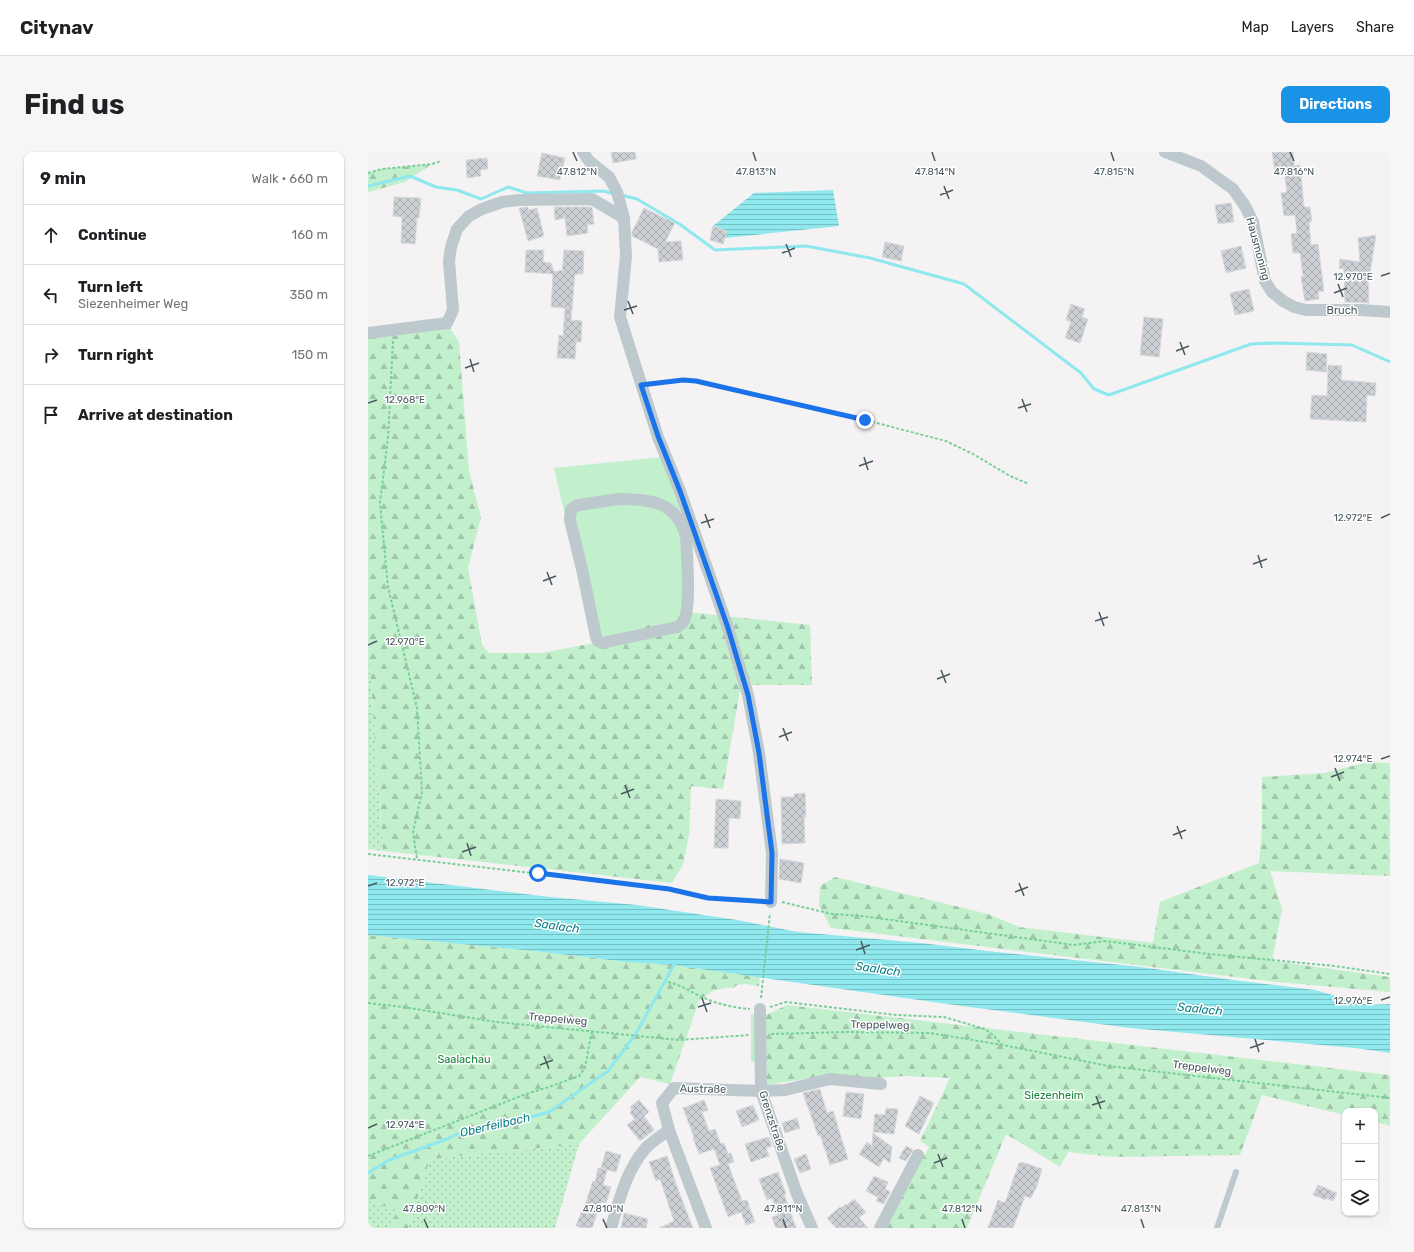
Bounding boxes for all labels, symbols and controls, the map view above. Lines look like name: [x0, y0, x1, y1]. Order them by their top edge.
text: Citynav: [20, 16, 93, 39]
text: Map: [1242, 19, 1269, 36]
text: Layers: [1291, 19, 1334, 36]
text: Share: [1356, 19, 1394, 36]
button: Directions: [1281, 86, 1390, 123]
text: Find us: [24, 88, 124, 121]
text: 47.812°N: [557, 166, 597, 178]
text: 47.813°N: [736, 166, 776, 178]
text: 47.814°N: [915, 166, 955, 178]
text: 47.815°N: [1094, 166, 1134, 178]
text: 47.816°N: [1274, 166, 1314, 178]
text: 9 min: [40, 168, 86, 188]
text: Walk · 660 m: [252, 171, 328, 186]
street label: Hausmoning: [1243, 216, 1273, 282]
icon: ahead: [40, 224, 62, 246]
text: Continue: [78, 226, 147, 244]
text: 160 m: [292, 227, 328, 242]
text: 12.970°E: [1333, 271, 1373, 283]
text: Turn left: [78, 278, 143, 296]
icon: left: [40, 284, 62, 306]
text: 350 m: [289, 287, 328, 302]
text: Siezenheimer Weg: [78, 296, 188, 311]
street label: Bruch: [1327, 304, 1357, 317]
icon: right: [40, 344, 62, 366]
text: Turn right: [78, 346, 153, 364]
text: 150 m: [292, 347, 328, 362]
text: 12.968°E: [385, 394, 425, 406]
icon: arrive: [40, 404, 62, 426]
text: Arrive at destination: [78, 406, 233, 424]
route end: [856, 411, 874, 429]
text: 12.972°E: [1333, 512, 1373, 524]
text: 12.970°E: [385, 636, 425, 648]
text: 12.974°E: [1333, 753, 1373, 765]
route start: [529, 864, 547, 882]
text: 12.972°E: [385, 877, 425, 889]
water label: Saalach: [534, 916, 580, 936]
water label: Saalach: [855, 959, 901, 979]
text: 12.976°E: [1334, 995, 1372, 1007]
water label: Saalach: [1177, 1000, 1223, 1018]
street label: Treppelweg: [528, 1010, 588, 1028]
street label: Treppelweg: [850, 1018, 910, 1032]
park label: Saalachau: [437, 1053, 491, 1066]
street label: Treppelweg: [1172, 1058, 1232, 1078]
street label: Austraße: [680, 1082, 726, 1096]
street label: Grenzstraße: [756, 1089, 788, 1153]
park label: Siezenheim: [1024, 1089, 1084, 1102]
map controls: [1342, 1108, 1378, 1216]
button: +: [1342, 1108, 1378, 1144]
water label: Oberfeilbach: [458, 1110, 532, 1140]
text: 12.974°E: [385, 1119, 425, 1131]
button: −: [1342, 1144, 1378, 1180]
button: layers: [1342, 1180, 1378, 1216]
text: 47.809°N: [403, 1203, 445, 1215]
text: 47.810°N: [583, 1203, 623, 1215]
text: 47.811°N: [764, 1203, 802, 1215]
text: 47.812°N: [942, 1203, 982, 1215]
text: 47.813°N: [1121, 1203, 1161, 1215]

